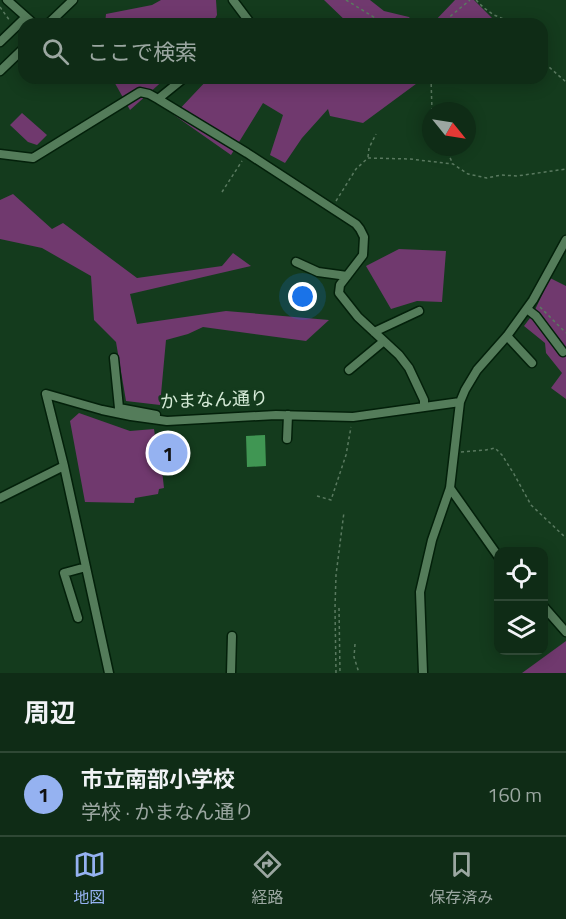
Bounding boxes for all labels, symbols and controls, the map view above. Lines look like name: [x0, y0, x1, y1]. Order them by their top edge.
search box: [18, 18, 548, 84]
icon: search: [39, 35, 72, 68]
text: ここで検索: [87, 35, 197, 69]
north arrow: [422, 102, 476, 156]
your location: [288, 282, 317, 311]
street label: かまなん通り: [160, 384, 268, 415]
pin: 1: [148, 430, 188, 476]
map controls: [494, 547, 548, 655]
button: locate: [494, 547, 548, 601]
button: layers: [494, 601, 548, 655]
text: 周辺: [24, 693, 76, 732]
text: 市立南部小学校: [81, 762, 235, 796]
text: 1: [38, 779, 49, 810]
text: 160 m: [487, 779, 542, 810]
text: 学校 · かまなん通り: [81, 796, 254, 827]
tab: 地図: [73, 848, 106, 909]
tab: 経路: [251, 848, 284, 909]
tab: 保存済み: [429, 848, 493, 909]

